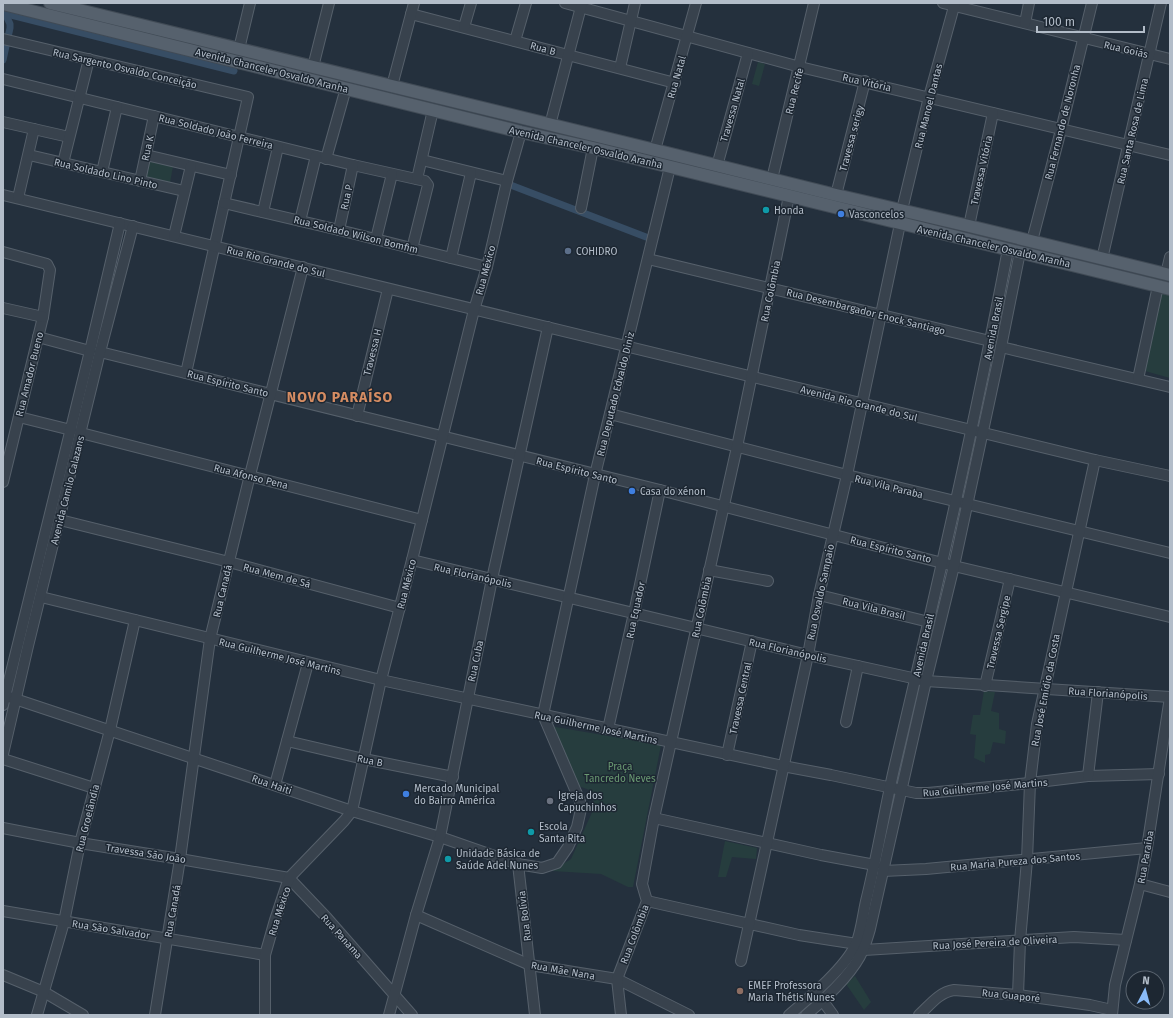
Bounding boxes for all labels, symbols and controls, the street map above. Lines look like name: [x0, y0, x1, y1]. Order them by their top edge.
scale bar: [1037, 8, 1144, 34]
text: 100 m: [1043, 15, 1075, 29]
street label: Rua Goiás: [1103, 39, 1149, 61]
street label: Rua B: [529, 40, 557, 58]
street label: Avenida Chanceler Osvaldo Aranha: [194, 46, 349, 96]
street label: Rua Sargento Osvaldo Conceição: [51, 47, 198, 91]
street label: Rua Natal: [665, 54, 689, 100]
street label: Rua Manoel Dantas: [913, 62, 945, 150]
street label: Rua Fernando de Noronha: [1043, 63, 1083, 181]
street label: Rua Recife: [783, 67, 807, 116]
street label: Rua Vitória: [841, 72, 892, 94]
street label: Travessa Natal: [718, 77, 748, 143]
street label: Rua Santa Rosa de Lima: [1115, 77, 1151, 186]
street label: Travessa serigy: [837, 104, 867, 173]
street label: Rua Soldado João Ferreira: [157, 112, 274, 152]
street label: Avenida Chanceler Osvaldo Aranha: [508, 124, 664, 171]
street label: Rua K: [139, 134, 157, 162]
street label: Travessa Vitória: [969, 134, 995, 206]
street label: Rua Soldado Lino Pinto: [53, 156, 159, 192]
street label: Rua P: [338, 183, 356, 211]
marker: Honda: [761, 205, 771, 215]
place label: Honda: [774, 205, 804, 217]
marker: Vasconcelos: [836, 209, 846, 219]
place label: Vasconcelos: [849, 209, 904, 221]
street label: Rua Soldado Wilson Bomfim: [292, 214, 419, 256]
street label: Avenida Chanceler Osvaldo Aranha: [916, 223, 1072, 270]
street label: Rua Rio Grande do Sul: [225, 244, 326, 280]
street label: Rua México: [474, 244, 498, 297]
marker: COHIDRO: [563, 246, 573, 256]
place label: COHIDRO: [576, 246, 617, 258]
street label: Rua Colômbia: [759, 259, 783, 323]
street label: Rua Desembargador Enock Santiago: [785, 286, 947, 338]
street label: Avenida Brasil: [982, 295, 1006, 361]
street label: Travessa H: [361, 327, 385, 377]
street label: Rua Amador Bueno: [14, 330, 46, 418]
street label: Rua Deputado Edvaldo Diniz: [595, 330, 637, 458]
street label: Rua Espírito Santo: [186, 367, 270, 400]
street label: Avenida Rio Grande do Sul: [799, 384, 919, 424]
district label: NOVO PARAÍSO: [287, 388, 393, 406]
street label: Avenida Camilo Calazans: [49, 434, 87, 546]
street label: Rua Espírito Santo: [535, 454, 619, 487]
street label: Rua Afonso Pena: [212, 462, 289, 492]
street label: Rua Vila Paraba: [853, 473, 924, 501]
marker: Casa do xénon: [627, 486, 637, 496]
place label: Casa do xénon: [640, 486, 706, 498]
street label: Rua Espírito Santo: [849, 533, 933, 566]
street label: Rua Osvaldo Sampaio: [805, 543, 837, 641]
street label: Rua México: [395, 558, 419, 611]
street label: Rua Mem de Sá: [242, 561, 312, 591]
street label: Rua Florianópolis: [433, 561, 513, 591]
street label: Rua Canadá: [211, 564, 235, 619]
street label: Rua Colômbia: [690, 575, 714, 639]
street label: Rua Equador: [624, 580, 648, 640]
street label: Travessa Sergipe: [985, 594, 1013, 670]
street label: Rua Vila Brasil: [841, 595, 907, 623]
street label: Avenida Brasil: [911, 613, 937, 678]
street label: Rua José Emídio da Costa: [1028, 633, 1063, 748]
street label: Rua Guilherme José Martins: [217, 636, 342, 678]
street label: Rua Florianópolis: [748, 636, 828, 666]
street label: Rua Cuba: [466, 639, 486, 683]
street label: Travessa Central: [727, 661, 754, 735]
street label: Rua Florianópolis: [1068, 685, 1148, 703]
street label: Rua Guilherme José Martins: [533, 709, 659, 747]
street label: Rua B: [356, 752, 384, 770]
park label: Praça Tancredo Neves: [584, 761, 656, 785]
street label: Rua Haiti: [250, 773, 293, 797]
street label: Rua Guilherme José Martins: [922, 777, 1048, 799]
street label: Rua Groelândia: [74, 783, 102, 853]
place label: Mercado Municipal do Bairro América: [414, 783, 499, 807]
marker: Mercado Municipal do Bairro América: [401, 789, 411, 799]
place label: Igreja dos Capuchinhos: [558, 790, 617, 814]
marker: Igreja dos Capuchinhos: [545, 796, 555, 806]
place label: Escola Santa Rita: [539, 821, 585, 845]
marker: Escola Santa Rita: [526, 827, 536, 837]
street label: Rua Paraíba: [1134, 829, 1157, 885]
street label: Travessa São João: [105, 842, 187, 866]
place label: Unidade Básica de Saúde Adel Nunes: [456, 848, 540, 872]
street label: Rua Maria Pureza dos Santos: [950, 850, 1081, 874]
marker: Unidade Básica de Saúde Adel Nunes: [443, 854, 453, 864]
street label: Rua Canadá: [162, 884, 184, 939]
street label: Rua México: [266, 885, 294, 938]
street label: Rua Bolívia: [515, 890, 534, 942]
street label: Rua Colômbia: [618, 903, 652, 966]
street label: Rua Panama: [318, 912, 364, 961]
street label: Rua São Salvador: [71, 918, 151, 942]
street label: Rua José Pereira de Oliveira: [932, 934, 1058, 952]
street label: Rua Mãe Nana: [530, 959, 596, 983]
north arrow: [1125, 970, 1165, 1010]
text: N: [1142, 974, 1150, 987]
place label: EMEF Professora Maria Thétis Nunes: [748, 980, 835, 1004]
marker: EMEF Professora Maria Thétis Nunes: [735, 986, 745, 996]
street label: Rua Guaporé: [981, 987, 1041, 1005]

